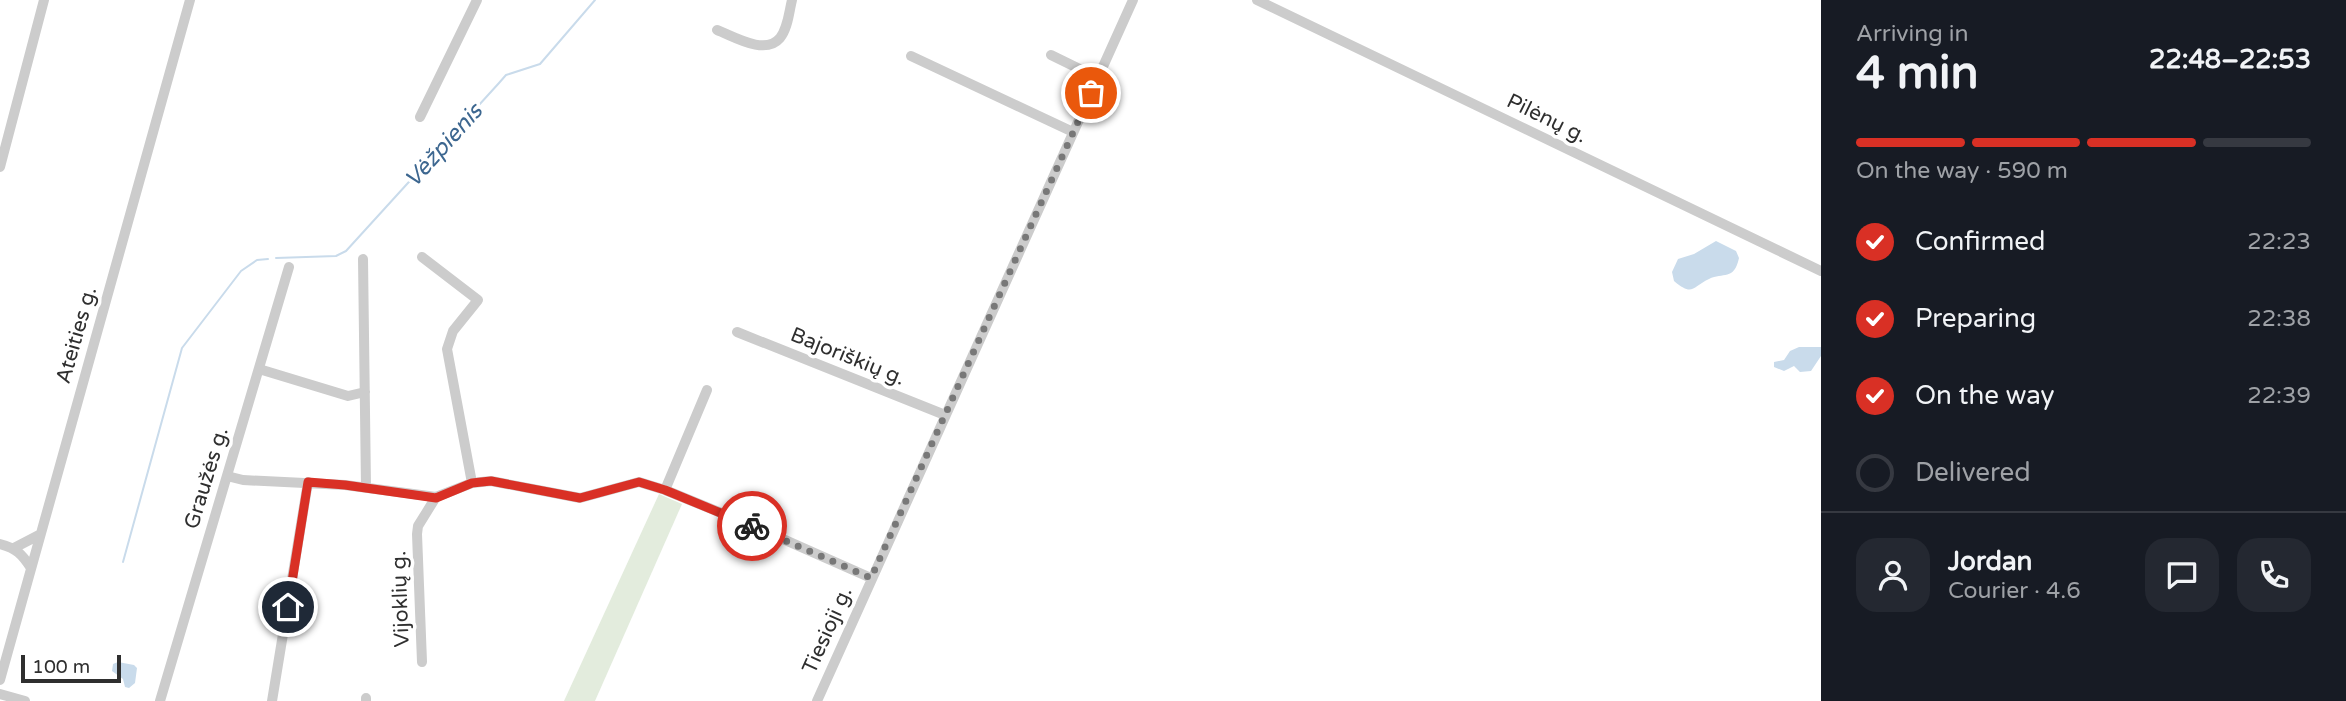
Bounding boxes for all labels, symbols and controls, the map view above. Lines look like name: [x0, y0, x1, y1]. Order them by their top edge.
text: Arriving in: [1856, 20, 1969, 48]
text: 22:48–22:53: [2149, 44, 2311, 75]
text: 4 min: [1856, 46, 1979, 101]
pin: [1061, 63, 1121, 123]
icon: bag: [1072, 74, 1110, 112]
street label: Pilėnų g.: [1503, 88, 1591, 149]
water label: Vėžpienis: [399, 96, 490, 193]
text: On the way · 590 m: [1856, 157, 2068, 185]
icon: check: [1856, 223, 1894, 261]
text: Confirmed: [1915, 226, 2045, 257]
text: 22:23: [2247, 228, 2311, 256]
street label: Ateities g.: [51, 284, 102, 386]
icon: check: [1856, 300, 1894, 338]
text: Preparing: [1915, 303, 2036, 334]
text: 22:38: [2247, 305, 2311, 333]
street label: Bajoriškių g.: [787, 322, 909, 391]
icon: check: [1856, 377, 1894, 415]
text: On the way: [1915, 380, 2055, 411]
text: 22:39: [2247, 382, 2311, 410]
street label: Graužės g.: [179, 424, 234, 532]
text: Delivered: [1915, 457, 2031, 488]
courier: [717, 491, 787, 561]
icon: bike: [733, 507, 771, 545]
button: person: [1856, 538, 1930, 612]
button: chat: [2145, 538, 2219, 612]
button: phone: [2237, 538, 2311, 612]
text: Jordan: [1948, 546, 2032, 577]
street label: Vijoklių g.: [386, 550, 415, 648]
pin: [258, 577, 318, 637]
text: Courier · 4.6: [1948, 577, 2081, 605]
street label: Tiesioji g.: [797, 583, 858, 678]
icon: home: [269, 588, 307, 626]
scale bar: [21, 652, 121, 684]
text: 100 m: [32, 656, 90, 678]

